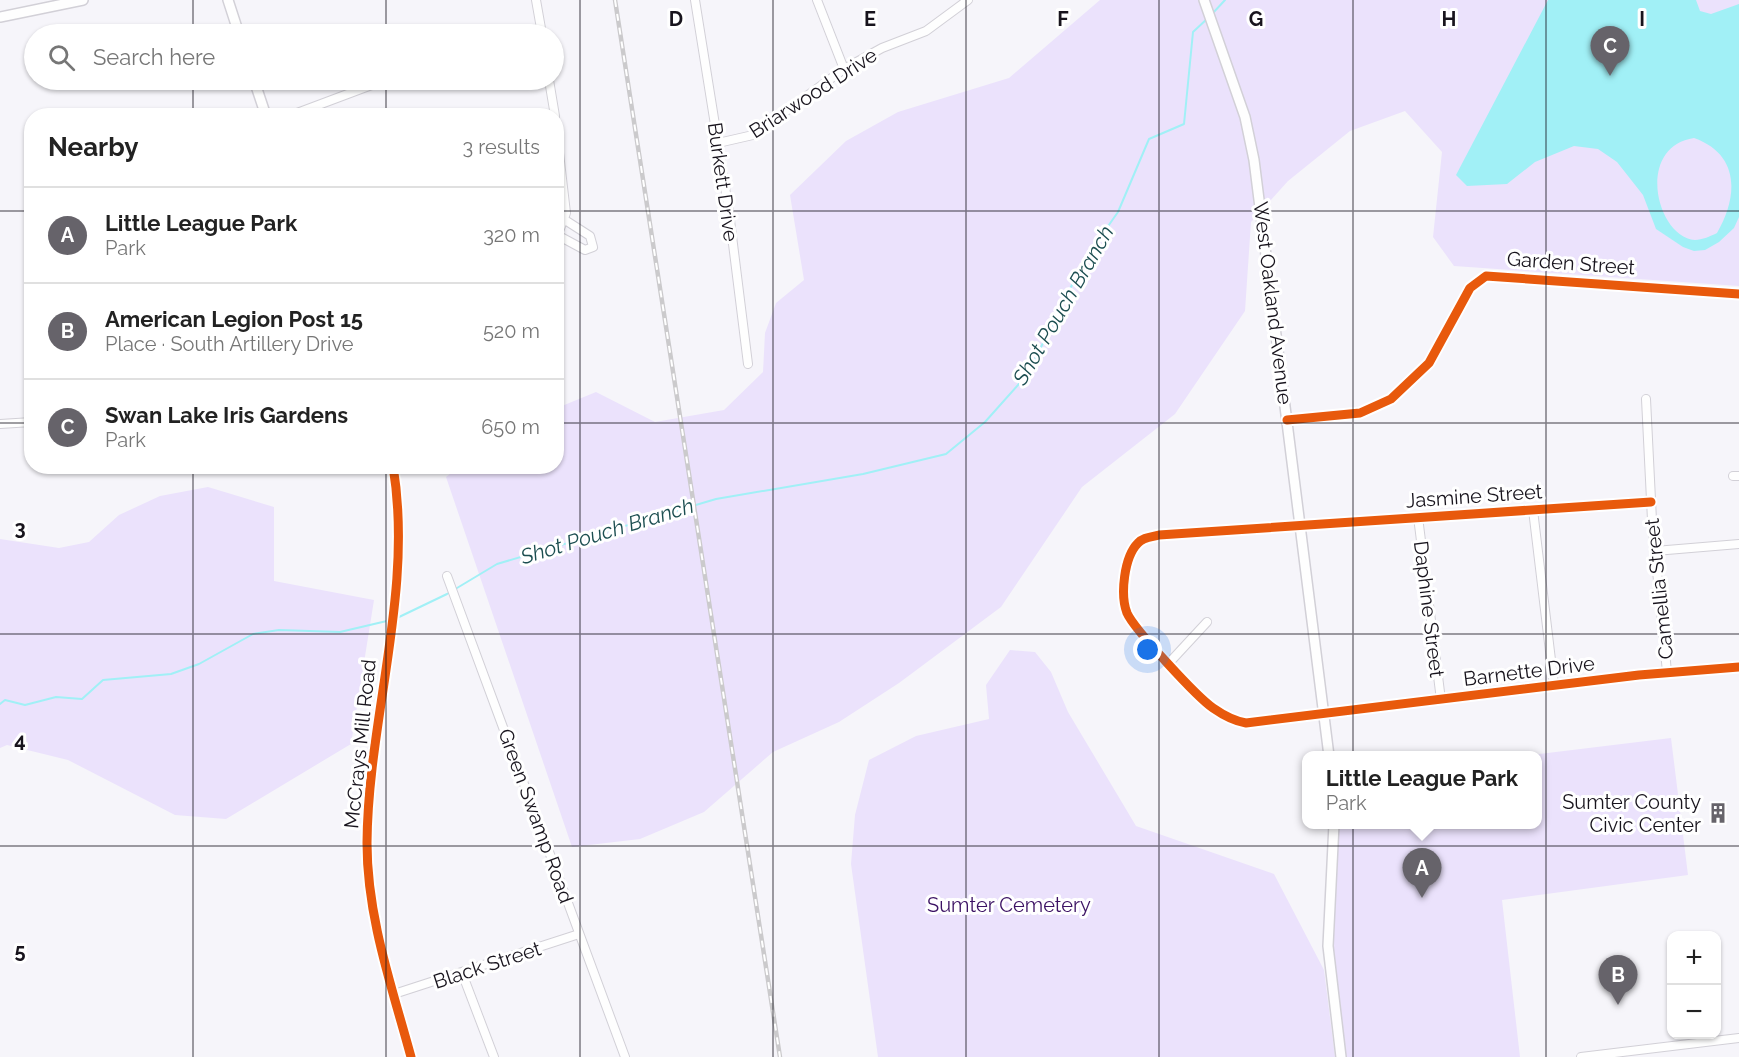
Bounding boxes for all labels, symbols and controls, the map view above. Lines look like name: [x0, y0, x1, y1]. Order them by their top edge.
text: D: [669, 7, 683, 31]
text: E: [864, 7, 876, 31]
text: F: [1057, 7, 1069, 31]
text: G: [1249, 7, 1263, 31]
text: H: [1442, 7, 1456, 31]
text: I: [1639, 7, 1645, 31]
search box: [24, 24, 564, 90]
pin: C: [1590, 26, 1630, 76]
icon: search: [45, 41, 78, 74]
street label: Briarwood Drive: [745, 43, 882, 143]
text: Search here: [93, 44, 215, 70]
street label: Burkett Drive: [703, 121, 743, 243]
text: Nearby: [48, 132, 138, 162]
text: 3 results: [462, 135, 540, 159]
street label: West Oakland Avenue: [1249, 200, 1297, 406]
text: Little League Park: [105, 210, 297, 236]
water label: Shot Pouch Branch: [1007, 221, 1119, 390]
text: A: [61, 223, 74, 247]
text: 320 m: [483, 223, 540, 247]
text: Park: [105, 236, 146, 260]
street label: Garden Street: [1506, 247, 1636, 279]
text: American Legion Post 15: [105, 306, 363, 332]
text: B: [61, 319, 74, 343]
text: 520 m: [483, 319, 540, 343]
text: Place · South Artillery Drive: [105, 332, 354, 356]
text: Swan Lake Iris Gardens: [105, 402, 348, 428]
text: C: [61, 415, 74, 439]
text: 650 m: [481, 415, 540, 439]
text: Park: [105, 428, 146, 452]
street label: Jasmine Street: [1405, 479, 1543, 513]
water label: Shot Pouch Branch: [516, 493, 697, 570]
text: 3: [14, 516, 26, 540]
street label: Camellia Street: [1640, 517, 1678, 661]
street label: Daphine Street: [1409, 539, 1449, 679]
your location: [1133, 635, 1162, 664]
street label: Barnette Drive: [1462, 651, 1596, 691]
street label: McCrays Mill Road: [339, 658, 381, 830]
street label: Green Swamp Road: [493, 726, 579, 906]
text: 4: [14, 728, 26, 752]
popup: [1302, 751, 1542, 829]
text: Little League Park: [1326, 765, 1518, 791]
place label: Sumter County Civic Center: [1562, 790, 1701, 837]
text: Park: [1326, 791, 1367, 815]
building icon: Sumter County Civic Center: [1706, 801, 1730, 825]
pin: A: [1402, 848, 1442, 898]
park label: Sumter Cemetery: [927, 893, 1091, 917]
map controls: [1667, 931, 1721, 1039]
button: +: [1667, 931, 1721, 985]
street label: Black Street: [430, 936, 544, 994]
text: 5: [14, 939, 26, 963]
pin: B: [1598, 956, 1638, 1005]
button: −: [1667, 985, 1721, 1039]

